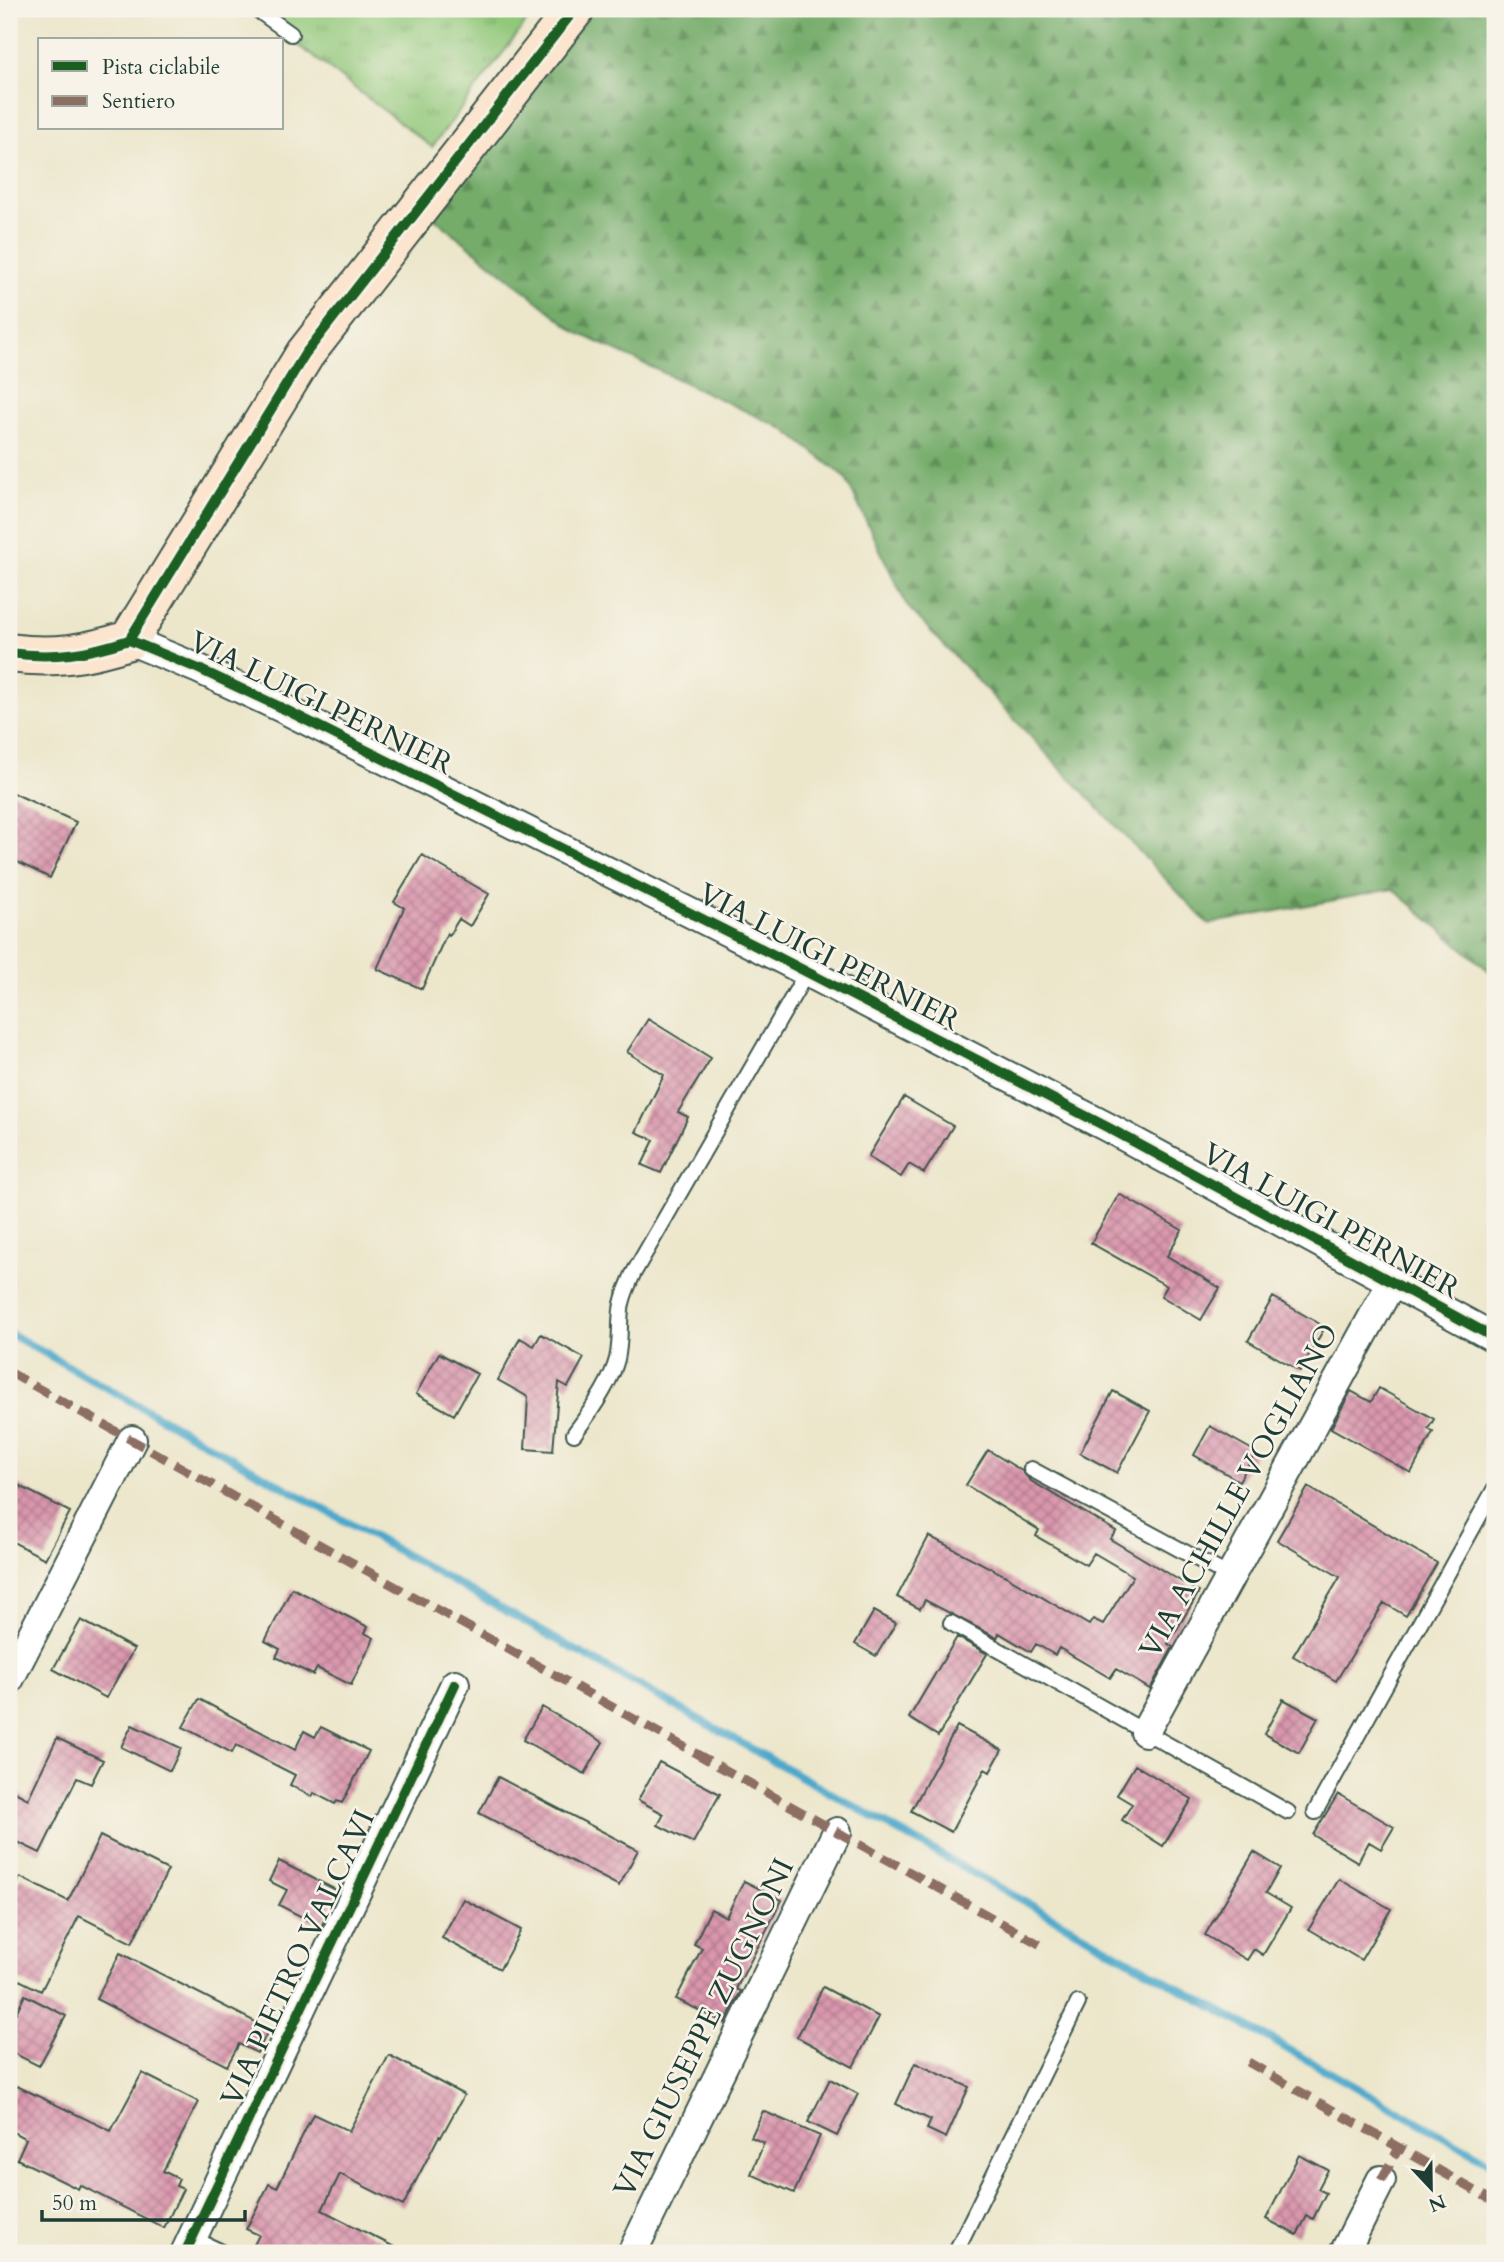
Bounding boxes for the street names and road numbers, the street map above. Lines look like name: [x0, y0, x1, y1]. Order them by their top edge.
street label: VIA LUIGI PERNIER: [182, 621, 460, 785]
street label: VIA LUIGI PERNIER: [691, 873, 967, 1041]
street label: VIA LUIGI PERNIER: [1195, 1133, 1467, 1309]
street label: VIA ACHILLE VOGLIANO: [1130, 1316, 1348, 1666]
street label: VIA PIETRO VALCAVI: [211, 1803, 385, 2113]
street label: VIA GIUSEPPE ZUGNONI: [604, 1852, 804, 2204]

